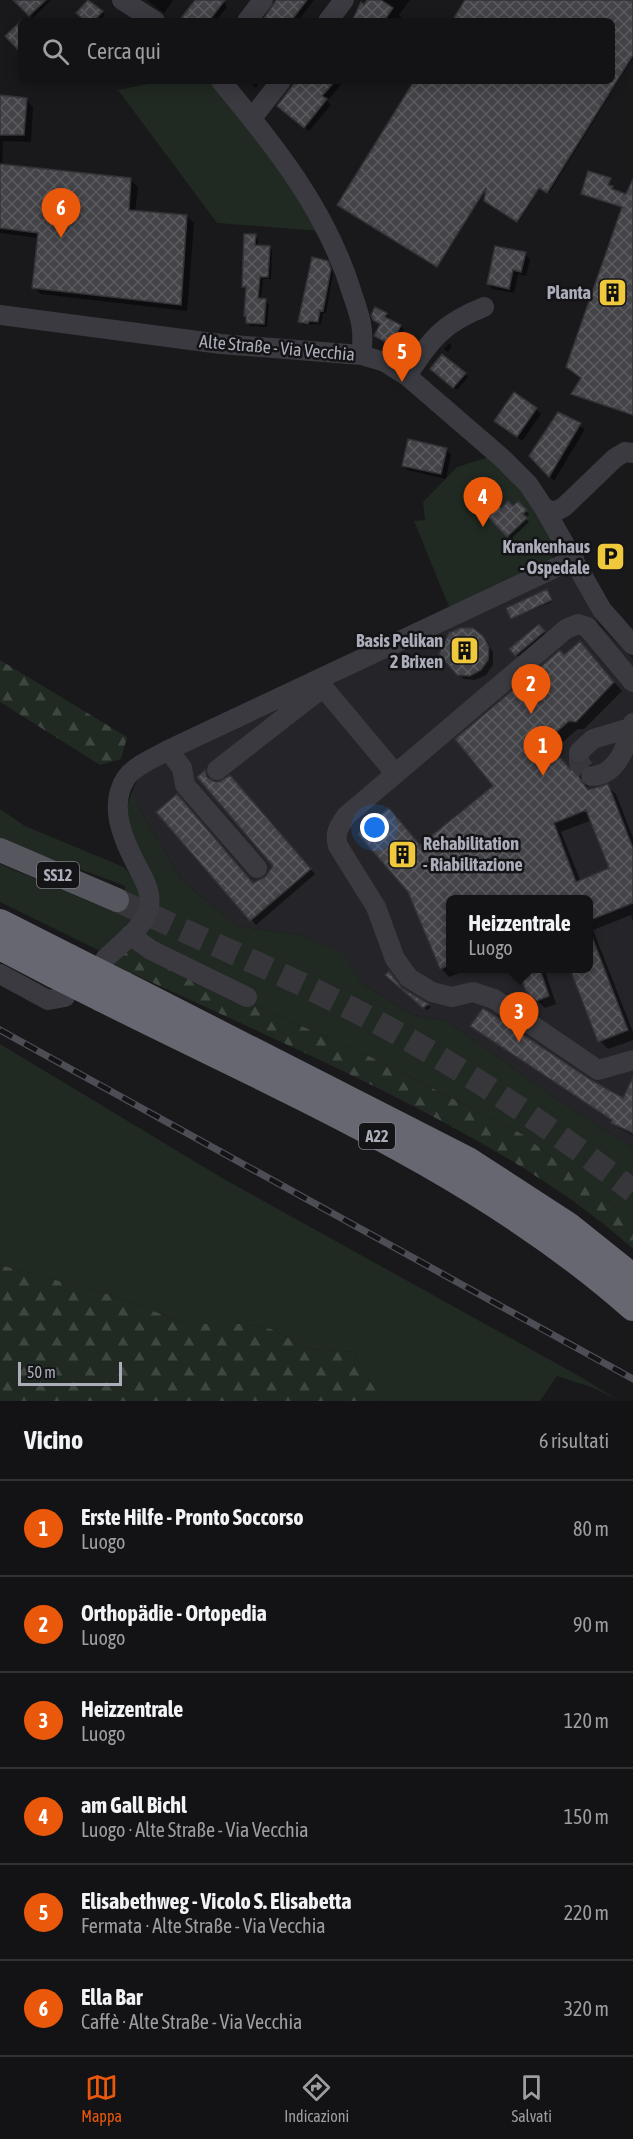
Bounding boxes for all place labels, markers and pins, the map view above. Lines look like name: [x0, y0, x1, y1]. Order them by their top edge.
pin: 6: [42, 188, 80, 238]
building icon: Planta: [596, 277, 628, 309]
place label: Planta: [547, 282, 591, 303]
pin: 5: [382, 332, 422, 382]
pin: 4: [464, 478, 502, 527]
place label: Krankenhaus - Ospedale: [503, 536, 591, 578]
parking icon: Krankenhaus - Ospedale: [595, 541, 627, 573]
place label: Basis Pelikan 2 Brixen: [356, 630, 443, 672]
building icon: Basis Pelikan 2 Brixen: [448, 635, 480, 667]
pin: 2: [512, 664, 550, 714]
pin: 1: [524, 726, 562, 776]
place label: Rehabilitation - Riabilitazione: [423, 833, 523, 875]
building icon: Rehabilitation - Riabilitazione: [386, 838, 418, 870]
pin: 3: [500, 992, 538, 1042]

